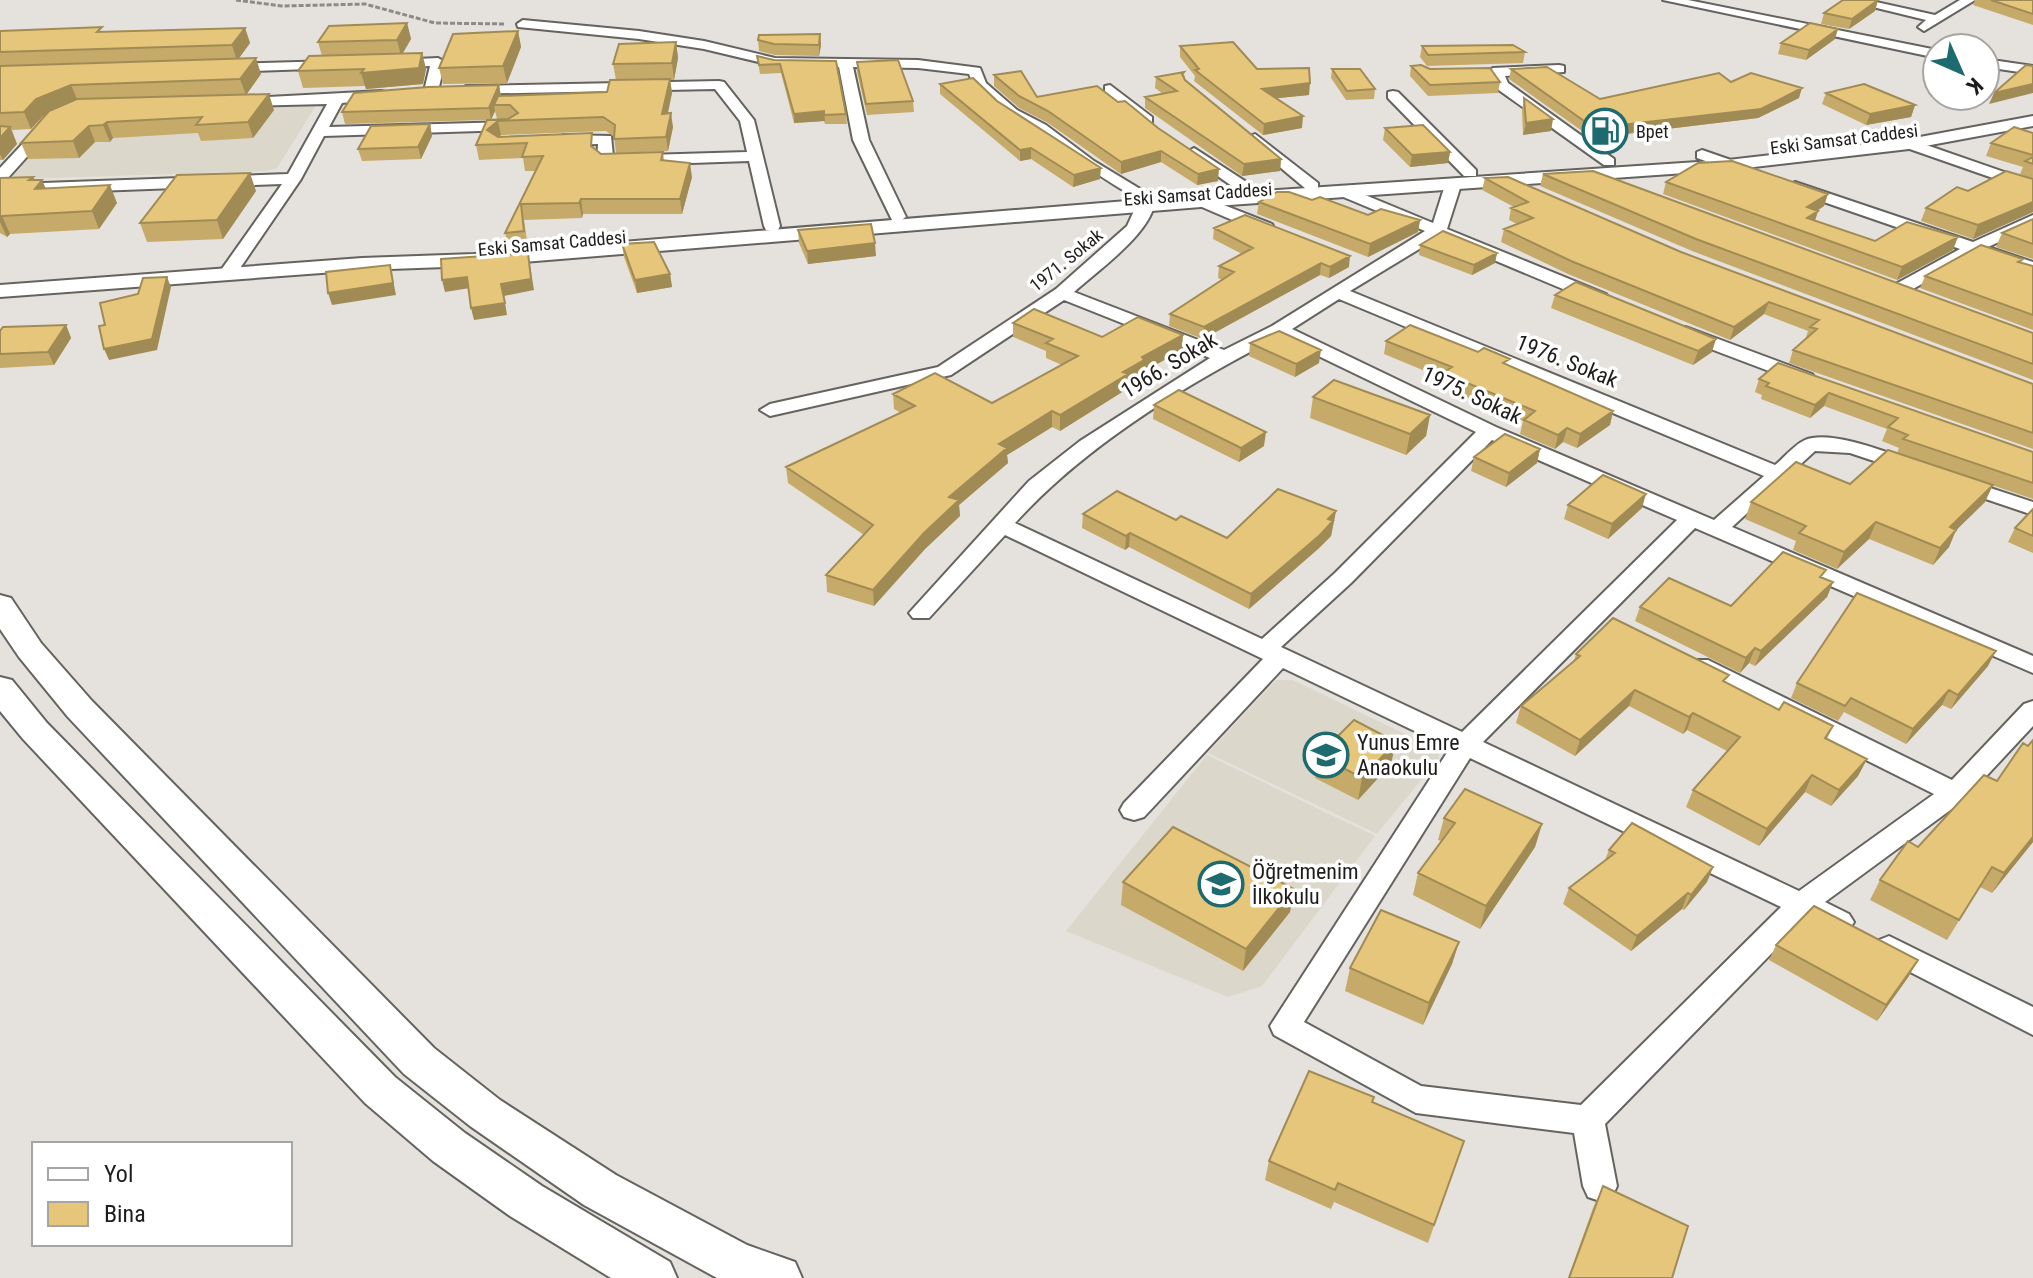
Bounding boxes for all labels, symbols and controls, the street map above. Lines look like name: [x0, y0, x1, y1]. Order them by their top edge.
north arrow: [1921, 32, 2001, 112]
text: K: [1961, 73, 1988, 100]
fuel station icon: Bpet: [1581, 107, 1629, 155]
street label: Eski Samsat Caddesi: [1769, 120, 1919, 158]
place label: Bpet: [1636, 121, 1668, 142]
street label: Eski Samsat Caddesi: [1123, 178, 1273, 210]
street label: 1971. Sokak: [1025, 224, 1107, 296]
street label: Eski Samsat Caddesi: [477, 226, 627, 260]
street label: 1966. Sokak: [1117, 327, 1221, 403]
street label: 1976. Sokak: [1513, 329, 1621, 393]
street label: 1975. Sokak: [1418, 361, 1526, 429]
place label: Yunus Emre Anaokulu: [1357, 730, 1459, 780]
school or university icon: Yunus Emre Anaokulu: [1302, 731, 1350, 779]
place label: Öğretmenim İlkokulu: [1252, 859, 1359, 909]
school or university icon: Öğretmenim İlkokulu: [1197, 860, 1245, 908]
legend: [32, 1142, 292, 1246]
text: Yol: [104, 1160, 133, 1188]
text: Bina: [104, 1200, 146, 1228]

